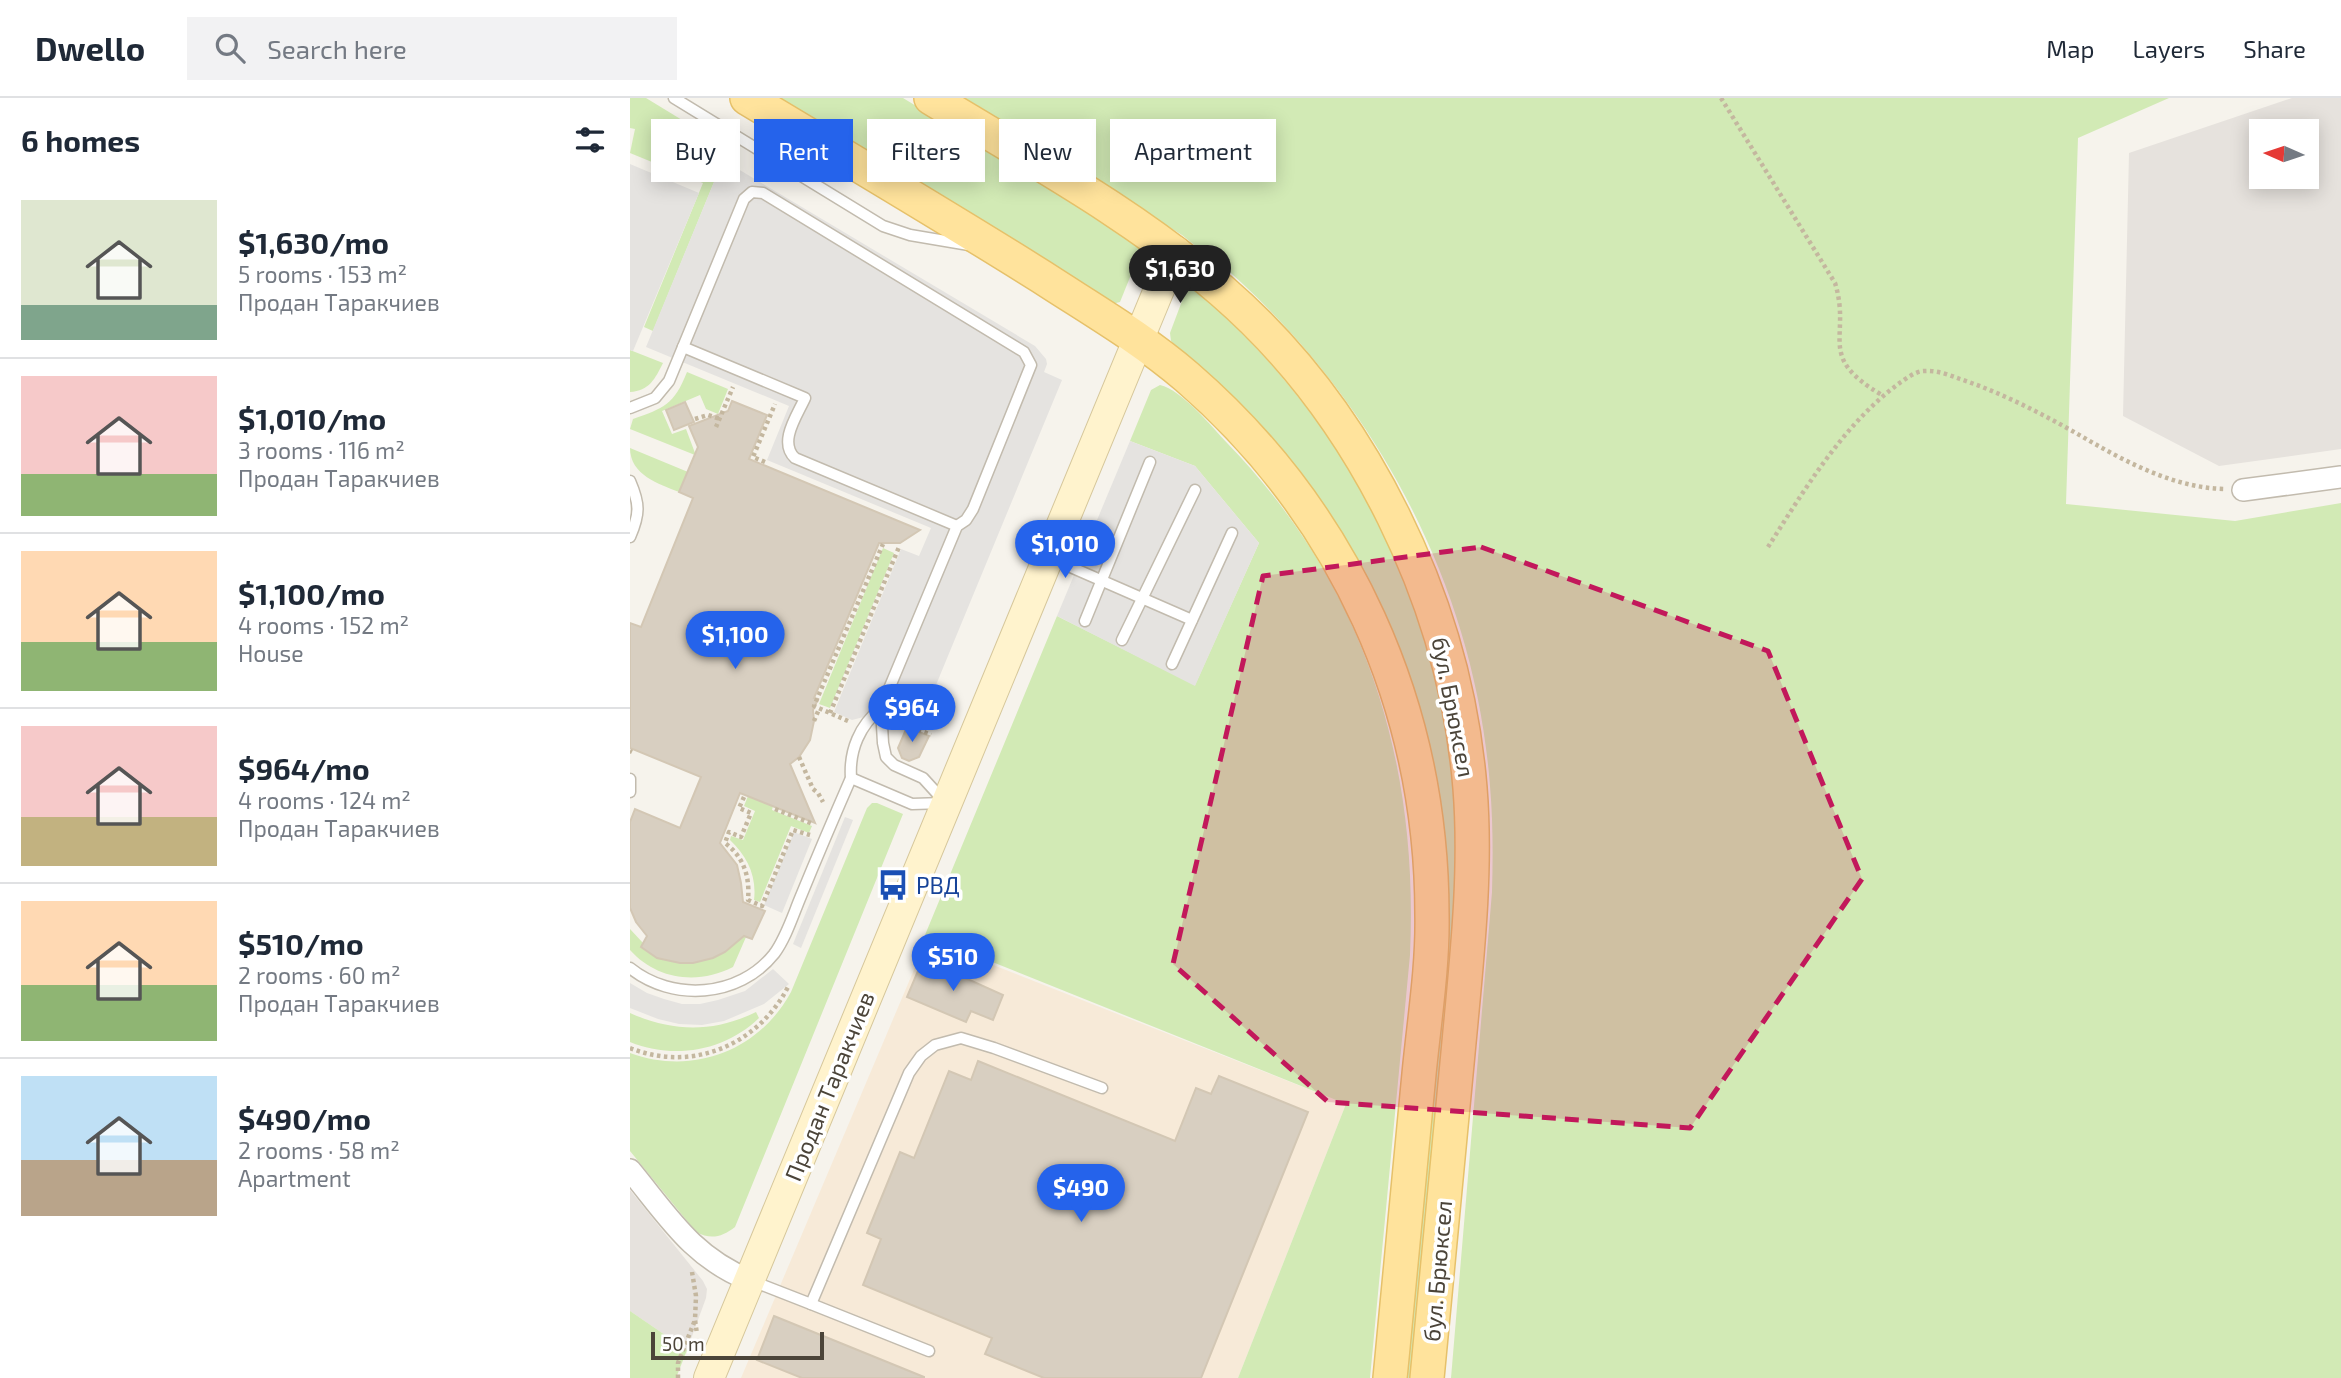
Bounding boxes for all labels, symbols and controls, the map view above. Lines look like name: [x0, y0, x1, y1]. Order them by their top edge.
search box: [187, 17, 677, 80]
text: Dwello: [35, 28, 145, 68]
icon: search: [211, 29, 249, 67]
text: Search here: [267, 33, 407, 64]
text: Map: [2046, 34, 2094, 63]
text: Layers: [2132, 34, 2205, 63]
text: Share: [2243, 34, 2306, 63]
chip: Buy: [651, 119, 740, 182]
chip: Rent: [754, 119, 853, 182]
chip: Filters: [867, 119, 985, 182]
chip: New: [999, 119, 1096, 182]
chip: Apartment: [1110, 119, 1276, 182]
north arrow: [2249, 119, 2319, 189]
map controls: [2249, 119, 2319, 189]
icon: filters: [571, 121, 609, 159]
text: 6 homes: [21, 122, 140, 158]
text: $1,630/mo: [238, 224, 389, 260]
icon: home: [77, 228, 161, 312]
pin: $1,630: [1123, 246, 1237, 305]
text: $1,630: [1145, 254, 1215, 282]
text: 5 rooms · 153 m²: [238, 260, 407, 288]
text: Продан Таракчиев: [238, 288, 440, 316]
text: $1,010/mo: [238, 400, 386, 436]
icon: home: [77, 404, 161, 488]
text: 3 rooms · 116 m²: [238, 436, 405, 464]
text: Продан Таракчиев: [238, 464, 440, 492]
pin: $1,010: [1008, 520, 1122, 580]
text: $1,010: [1031, 529, 1099, 557]
text: $1,100/mo: [238, 575, 385, 611]
icon: home: [77, 579, 161, 663]
text: 4 rooms · 152 m²: [238, 611, 409, 639]
pin: $1,100: [678, 612, 792, 671]
text: $1,100: [702, 620, 768, 648]
street label: бул. Брюксел: [1426, 635, 1481, 780]
text: House: [238, 639, 304, 667]
pin: $964: [871, 684, 953, 744]
text: $964: [884, 693, 940, 721]
text: $964/mo: [238, 750, 370, 786]
icon: home: [77, 754, 161, 838]
text: 4 rooms · 124 m²: [238, 786, 411, 814]
text: Продан Таракчиев: [238, 814, 440, 842]
bus stop icon: РВД: [876, 868, 910, 902]
place label: РВД: [916, 871, 960, 899]
text: $510/mo: [238, 925, 364, 961]
icon: home: [77, 929, 161, 1013]
pin: $510: [912, 934, 994, 993]
text: $510: [928, 942, 978, 970]
text: 2 rooms · 60 m²: [238, 961, 400, 989]
street label: Продан Таракчиев: [778, 987, 880, 1185]
text: Продан Таракчиев: [238, 989, 440, 1017]
text: $490/mo: [238, 1100, 371, 1136]
icon: home: [77, 1104, 161, 1188]
text: 2 rooms · 58 m²: [238, 1136, 400, 1164]
text: Apartment: [238, 1164, 351, 1192]
pin: $490: [1040, 1164, 1122, 1224]
text: $490: [1053, 1173, 1109, 1201]
street label: бул. Брюксел: [1417, 1199, 1458, 1343]
scale bar: [651, 1329, 824, 1361]
text: 50 m: [662, 1332, 705, 1355]

